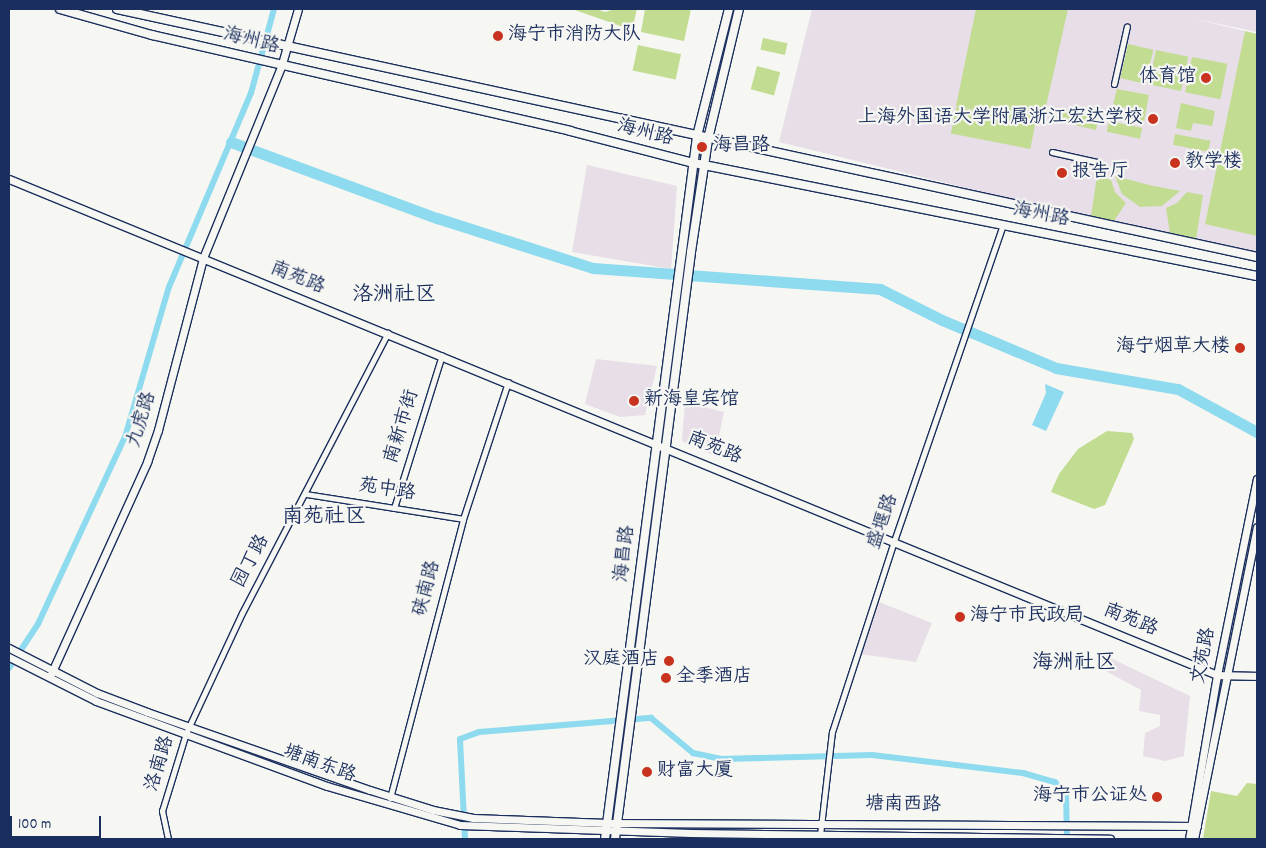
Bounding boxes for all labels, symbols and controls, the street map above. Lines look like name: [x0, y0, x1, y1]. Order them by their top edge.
street label: 海州路: [221, 24, 281, 60]
place label: 海宁市消防大队: [508, 25, 641, 47]
marker: 海宁市消防大队: [492, 30, 504, 42]
place label: 体育馆: [1139, 67, 1196, 89]
marker: 体育馆: [1200, 72, 1212, 84]
place label: 上海外国语大学附属浙江宏达学校: [858, 108, 1143, 130]
marker: 上海外国语大学附属浙江宏达学校: [1147, 113, 1159, 125]
street label: 海州路: [615, 116, 675, 152]
place label: 海昌路: [713, 136, 770, 158]
marker: 海昌路: [695, 140, 709, 154]
place label: 教学楼: [1185, 152, 1242, 174]
marker: 教学楼: [1169, 157, 1181, 169]
place label: 报告厅: [1072, 162, 1129, 184]
marker: 报告厅: [1056, 167, 1068, 179]
street label: 海州路: [1011, 199, 1071, 233]
street label: 南苑路: [266, 258, 328, 300]
district label: 洛洲社区: [352, 283, 436, 309]
place label: 海宁烟草大楼: [1116, 337, 1230, 359]
marker: 海宁烟草大楼: [1234, 342, 1246, 354]
street label: 南新市街: [381, 387, 425, 467]
street label: 九虎路: [124, 389, 162, 451]
place label: 新海皇宾馆: [644, 390, 739, 412]
marker: 新海皇宾馆: [628, 395, 640, 407]
street label: 南苑路: [683, 428, 745, 470]
street label: 苑中路: [357, 475, 417, 507]
street label: 盛堰路: [864, 491, 904, 553]
district label: 南苑社区: [282, 505, 366, 531]
street label: 海昌路: [611, 524, 641, 584]
street label: 园丁路: [229, 531, 275, 593]
street label: 硖南路: [410, 559, 446, 619]
street label: 南苑路: [1099, 600, 1161, 642]
place label: 海宁市民政局: [970, 606, 1084, 628]
marker: 海宁市民政局: [954, 611, 966, 623]
street label: 文苑路: [1188, 626, 1222, 686]
place label: 汉庭酒店: [583, 650, 659, 672]
district label: 海洲社区: [1032, 651, 1116, 677]
marker: 汉庭酒店: [663, 655, 675, 667]
place label: 全季酒店: [676, 667, 752, 689]
marker: 全季酒店: [660, 672, 672, 684]
street label: 洛南路: [142, 733, 180, 795]
street label: 塘南东路: [279, 741, 359, 789]
place label: 财富大厦: [657, 761, 733, 783]
marker: 财富大厦: [641, 766, 653, 778]
place label: 海宁市公证处: [1033, 786, 1147, 808]
marker: 海宁市公证处: [1151, 791, 1163, 803]
street label: 塘南西路: [865, 794, 941, 818]
scale bar: [12, 806, 104, 838]
text: 100 m: [18, 814, 51, 836]

